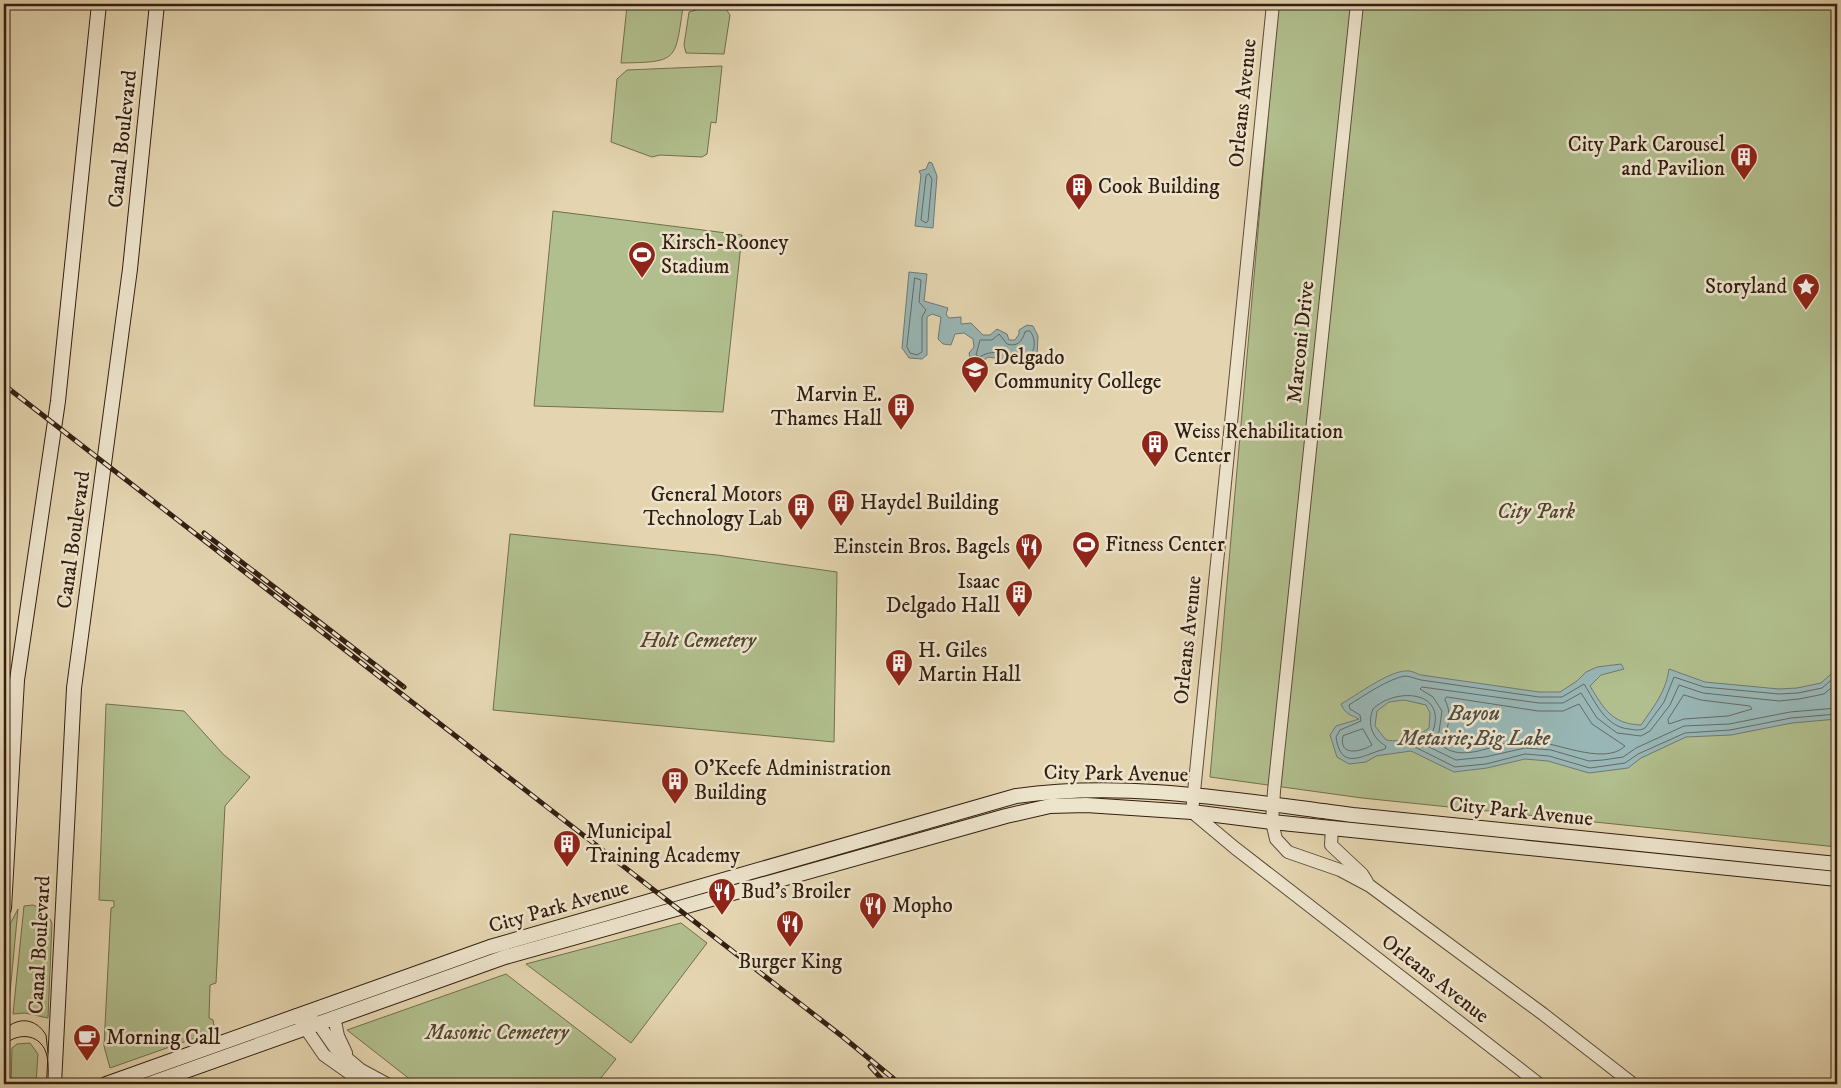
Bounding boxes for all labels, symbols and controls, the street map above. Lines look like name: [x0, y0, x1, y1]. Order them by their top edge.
street label: Orleans Avenue: [1223, 37, 1263, 169]
street label: Canal Boulevard: [103, 68, 143, 209]
place label: City Park Carousel and Pavilion: [1568, 132, 1726, 182]
building icon: City Park Carousel and Pavilion: [1729, 142, 1759, 181]
building icon: Cook Building: [1064, 172, 1094, 211]
place label: Cook Building: [1098, 174, 1220, 200]
place label: Kirsch-Rooney Stadium: [661, 230, 789, 280]
sports icon: Kirsch-Rooney Stadium: [627, 240, 657, 279]
place icon: Storyland: [1791, 272, 1821, 311]
place label: Storyland: [1705, 274, 1788, 300]
street label: Marconi Drive: [1282, 279, 1320, 404]
place label: Delgado Community College: [994, 345, 1162, 395]
school or university icon: Delgado Community College: [960, 355, 990, 394]
place label: Marvin E. Thames Hall: [771, 382, 883, 432]
building icon: Marvin E. Thames Hall: [886, 392, 916, 431]
place label: Weiss Rehabilitation Center: [1173, 419, 1343, 469]
building icon: Weiss Rehabilitation Center: [1140, 429, 1170, 468]
street label: Canal Boulevard: [51, 469, 97, 610]
place label: General Motors Technology Lab: [643, 482, 782, 532]
building icon: Haydel Building: [826, 488, 856, 527]
place label: Haydel Building: [860, 490, 999, 516]
building icon: General Motors Technology Lab: [786, 492, 816, 531]
park label: City Park: [1497, 499, 1575, 525]
sports icon: Fitness Center: [1071, 530, 1101, 569]
restaurant icon: Einstein Bros. Bagels: [1014, 532, 1044, 571]
place label: Fitness Center: [1105, 532, 1225, 558]
place label: Einstein Bros. Bagels: [833, 534, 1010, 560]
place label: Isaac Delgado Hall: [886, 569, 1001, 619]
street label: Orleans Avenue: [1168, 574, 1208, 706]
building icon: Isaac Delgado Hall: [1004, 579, 1034, 618]
park label: Holt Cemetery: [639, 628, 758, 654]
place label: H. Giles Martin Hall: [918, 638, 1021, 688]
building icon: H. Giles Martin Hall: [884, 648, 914, 687]
water label: Bayou Metairie;Big Lake: [1396, 700, 1551, 752]
place label: O'Keefe Administration Building: [694, 756, 891, 806]
street label: City Park Avenue: [1043, 760, 1189, 788]
building icon: O'Keefe Administration Building: [660, 766, 690, 805]
street label: City Park Avenue: [1448, 792, 1595, 833]
place label: Municipal Training Academy: [586, 819, 741, 869]
building icon: Municipal Training Academy: [552, 829, 582, 868]
street label: City Park Avenue: [486, 874, 632, 939]
street label: Canal Boulevard: [23, 875, 57, 1015]
restaurant icon: Bud's Broiler: [707, 877, 737, 916]
place label: Bud's Broiler: [741, 879, 851, 905]
restaurant icon: Mopho: [858, 891, 888, 930]
place label: Mopho: [892, 893, 953, 919]
restaurant icon: Burger King: [775, 909, 805, 948]
street label: Orleans Avenue: [1376, 929, 1494, 1029]
place label: Burger King: [738, 949, 843, 975]
park label: Masonic Cemetery: [423, 1020, 570, 1046]
cafe icon: Morning Call: [72, 1023, 102, 1062]
place label: Morning Call: [106, 1025, 221, 1051]

